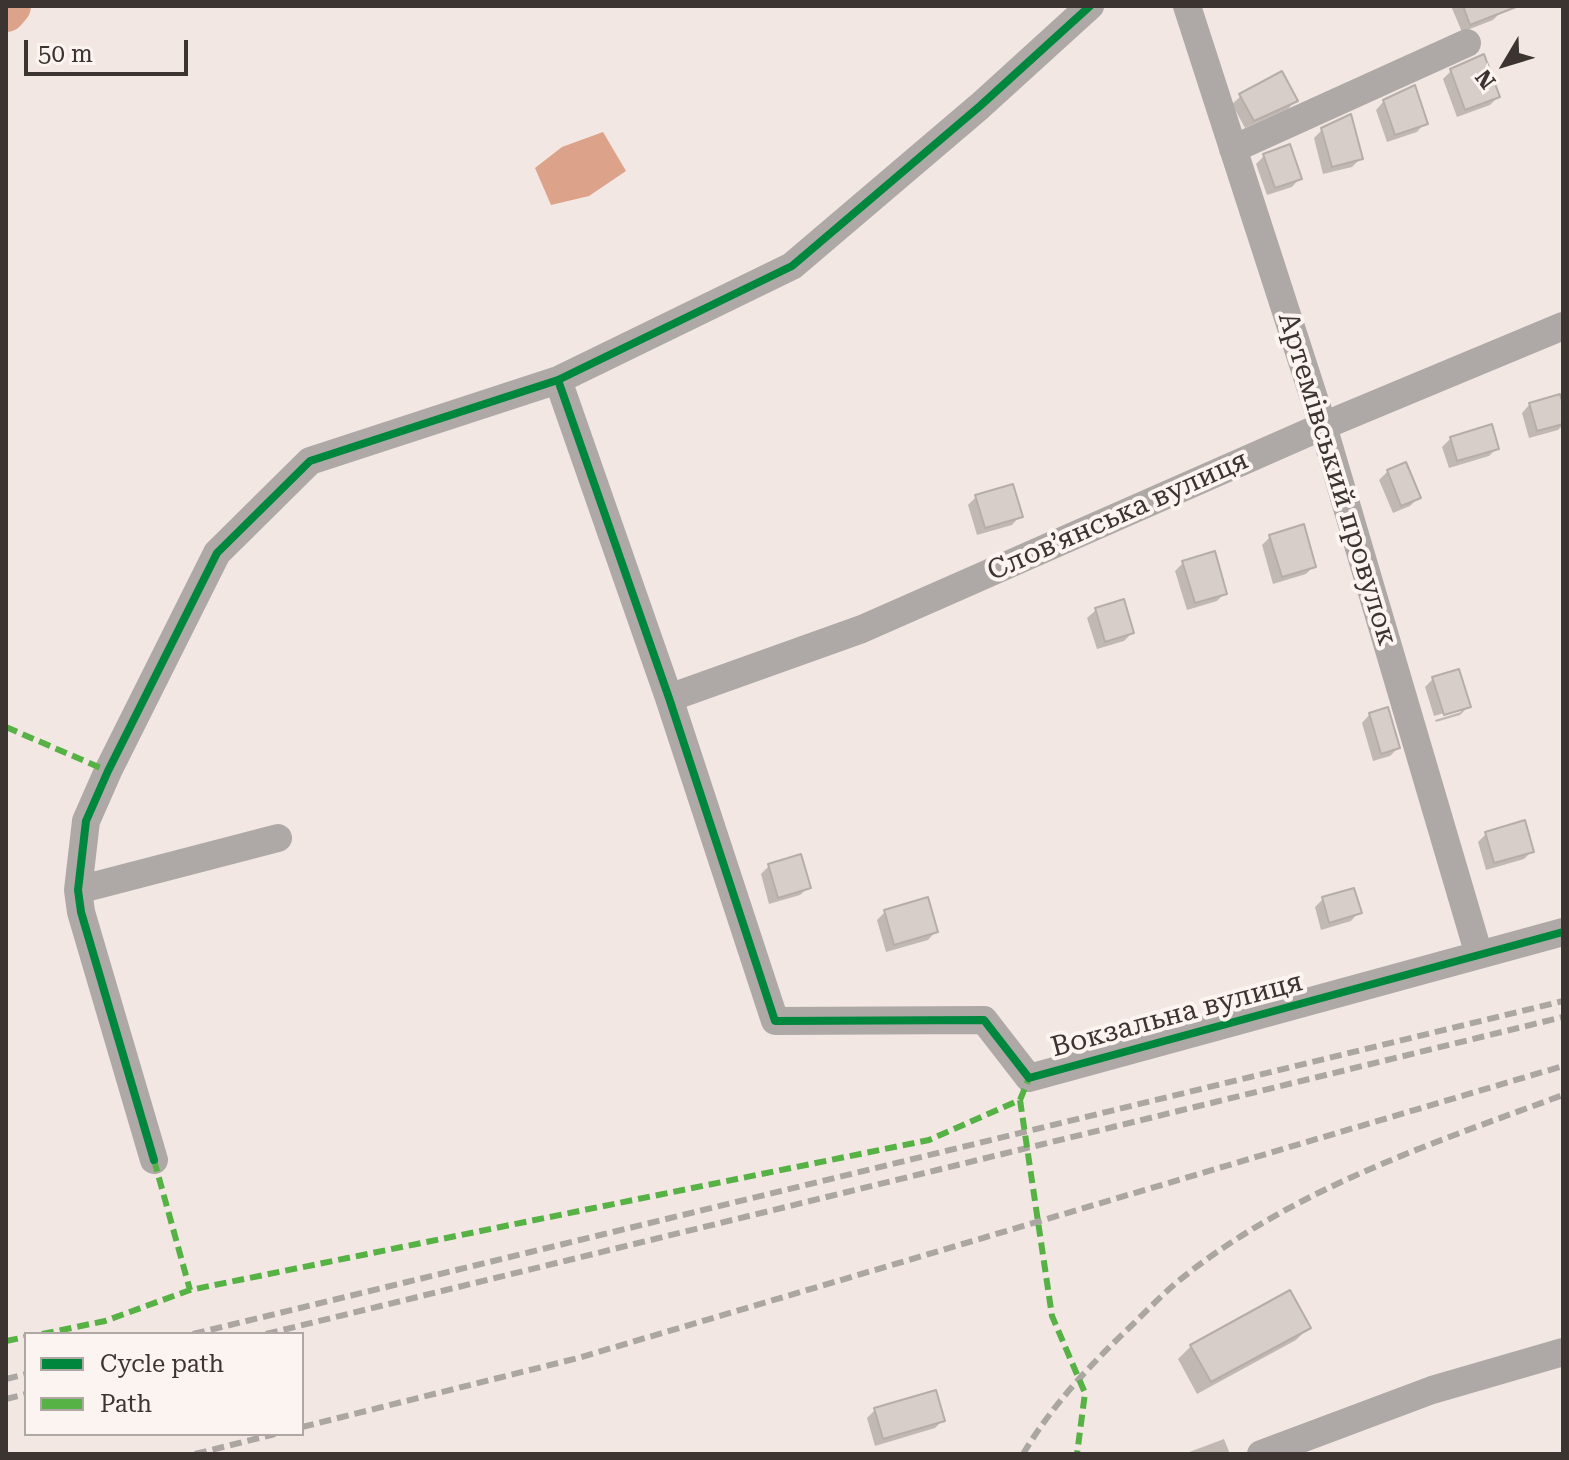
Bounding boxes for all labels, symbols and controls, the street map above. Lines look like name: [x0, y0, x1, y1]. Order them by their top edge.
scale bar: [28, 24, 192, 74]
north arrow: [1465, 24, 1545, 104]
text: 50 m: [38, 40, 93, 68]
text: N: [1471, 65, 1501, 93]
street label: Артемівський провулок: [1270, 308, 1404, 650]
street label: Слов’янська вулиця: [982, 443, 1254, 589]
street label: Вокзальна вулиця: [1048, 965, 1306, 1065]
legend: [24, 1332, 304, 1436]
text: Cycle path: [100, 1350, 224, 1378]
text: Path: [100, 1390, 152, 1418]

